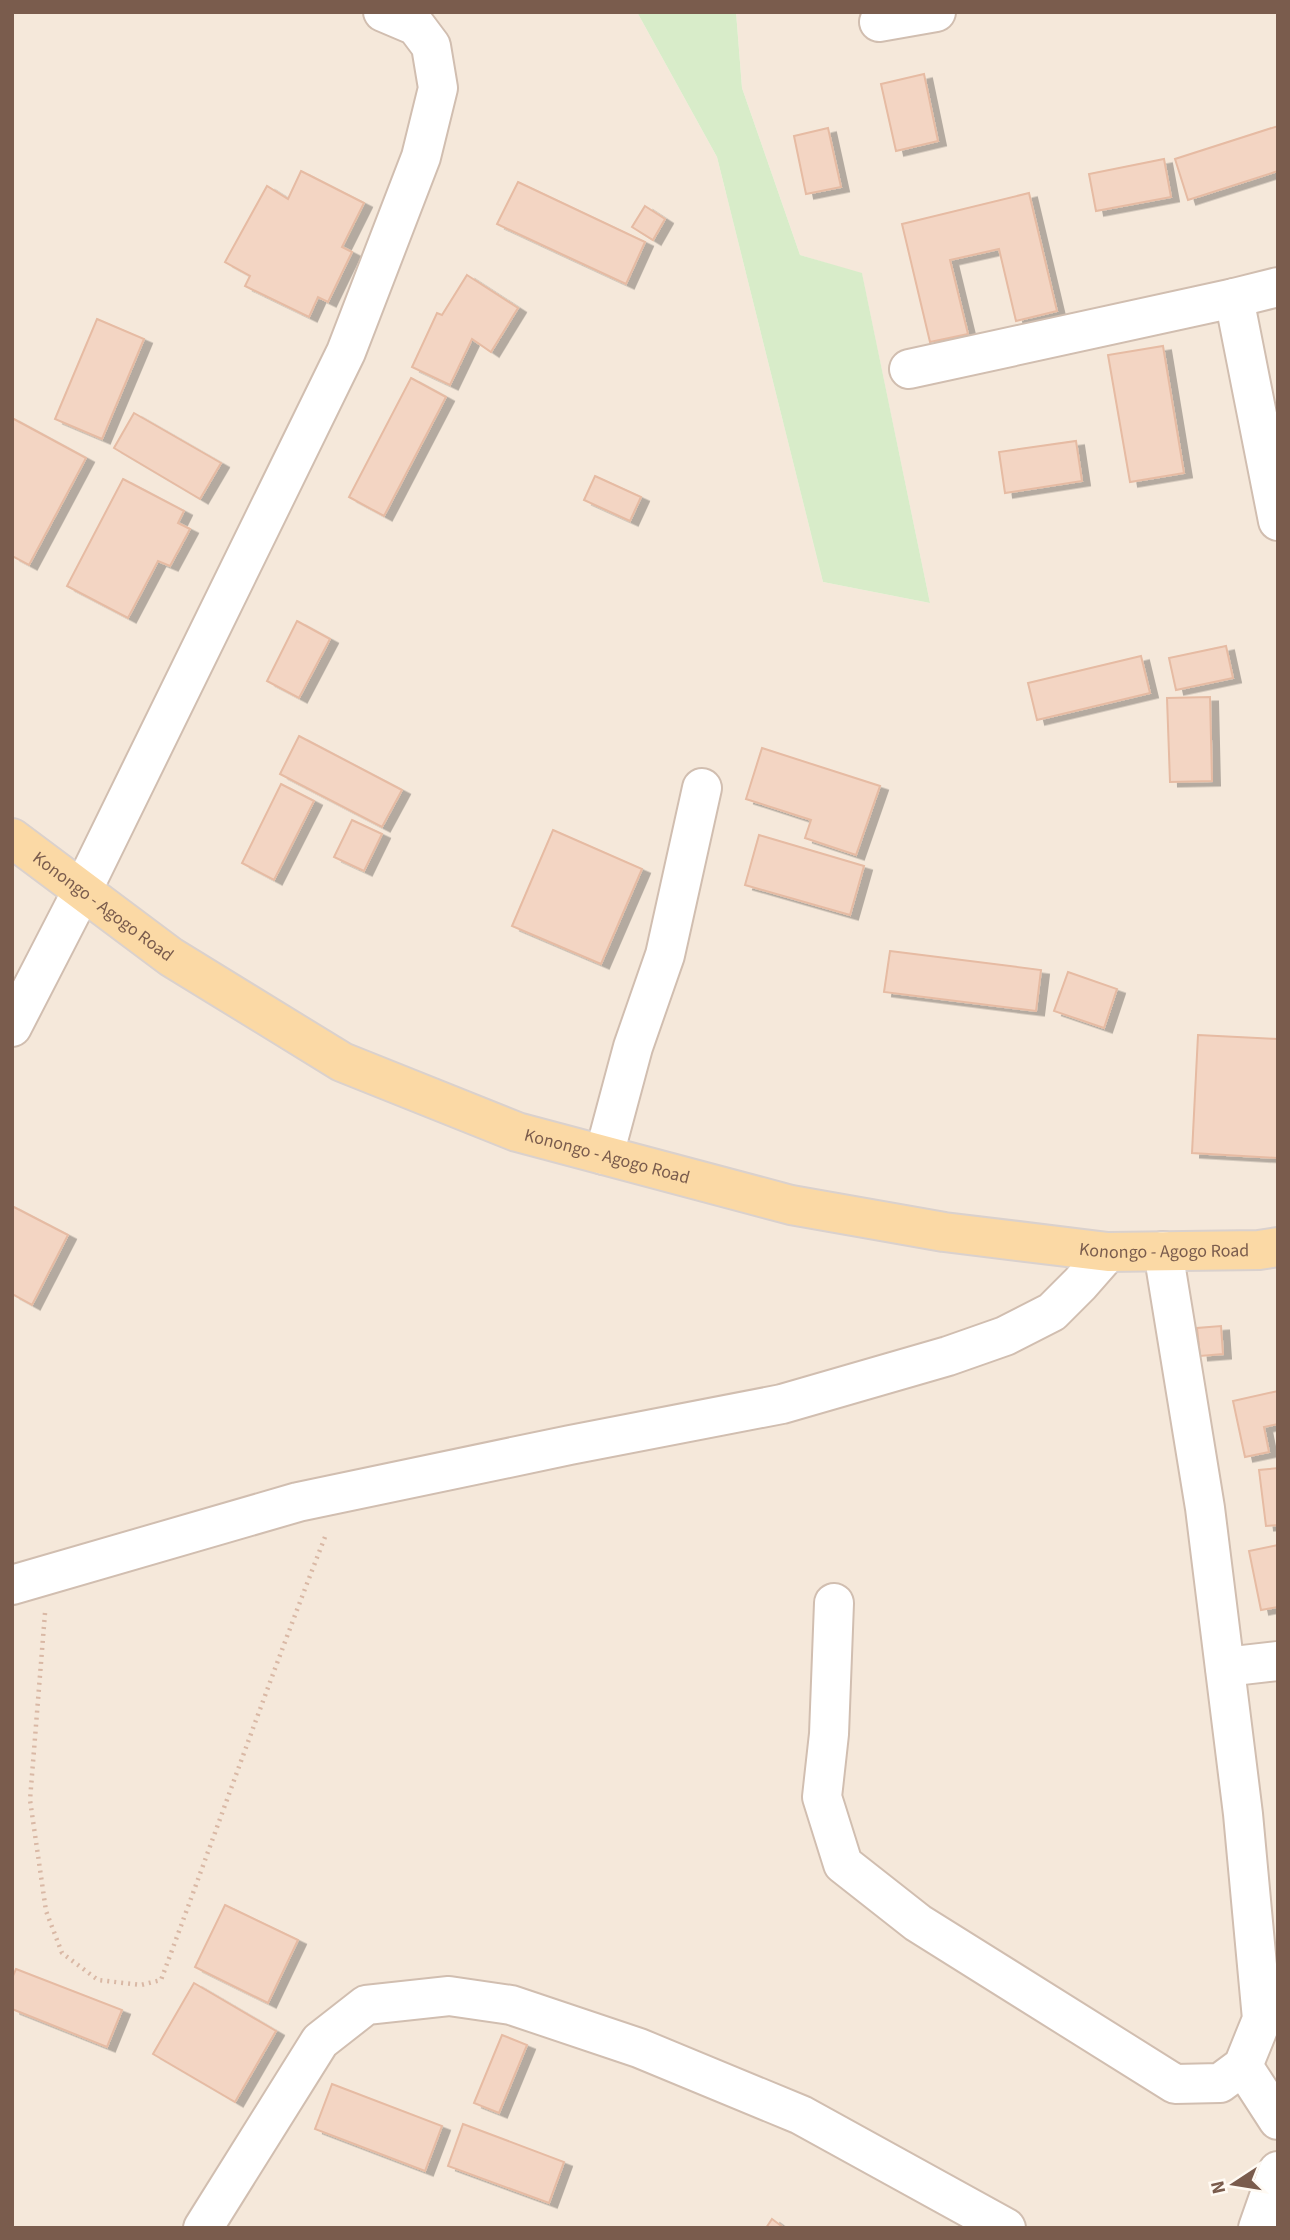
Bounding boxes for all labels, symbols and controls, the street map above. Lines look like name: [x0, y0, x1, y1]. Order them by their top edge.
street label: Konongo - Agogo Road: [28, 845, 179, 967]
street label: Konongo - Agogo Road: [522, 1122, 693, 1190]
street label: Konongo - Agogo Road: [1078, 1236, 1249, 1265]
north arrow: [1199, 2149, 1269, 2219]
text: N: [1204, 2178, 1233, 2196]

